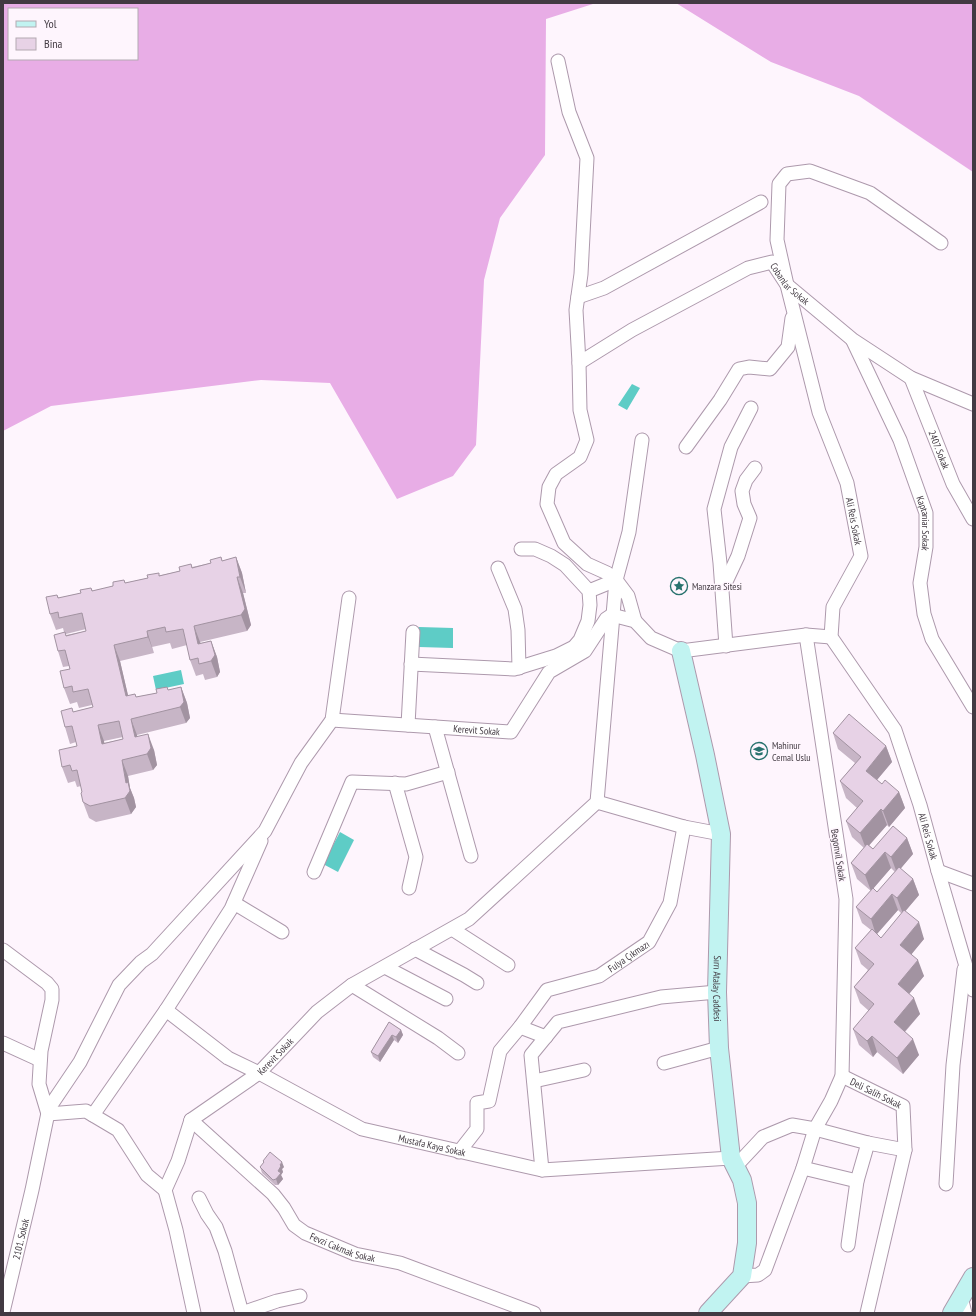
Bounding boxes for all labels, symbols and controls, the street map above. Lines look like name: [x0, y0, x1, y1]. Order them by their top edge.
legend: [8, 8, 138, 60]
text: Yol: [44, 16, 57, 31]
text: Bina: [44, 36, 63, 51]
street label: Cobanlar Sokak: [767, 260, 812, 308]
street label: 2407. Sokak: [925, 428, 952, 471]
street label: Kaptaniar Sokak: [913, 494, 932, 552]
street label: Ali Reis Sokak: [843, 496, 865, 546]
place icon: Manzara Sitesi: [669, 576, 689, 596]
place label: Manzara Sitesi: [692, 580, 742, 593]
street label: Kerevit Sokak: [453, 722, 501, 738]
place label: Mahinur Cemal Uslu: [772, 739, 811, 764]
school or university icon: Mahinur Cemal Uslu: [749, 741, 769, 761]
street label: Ali Reis Sokak: [915, 811, 941, 861]
street label: Begonvil Sokak: [828, 828, 849, 882]
street label: Fulya Çıkmazı: [605, 938, 652, 975]
street label: Sırrı Atalay Caddesi: [710, 955, 724, 1022]
street label: Kerevit Sokak: [255, 1035, 296, 1078]
street label: Deli Salih Sokak: [848, 1075, 904, 1111]
street label: Mustafa Kaya Sokak: [397, 1132, 467, 1159]
street label: 2101. Sokak: [10, 1217, 32, 1261]
street label: Fevzi Cakmak Sokak: [308, 1230, 376, 1265]

